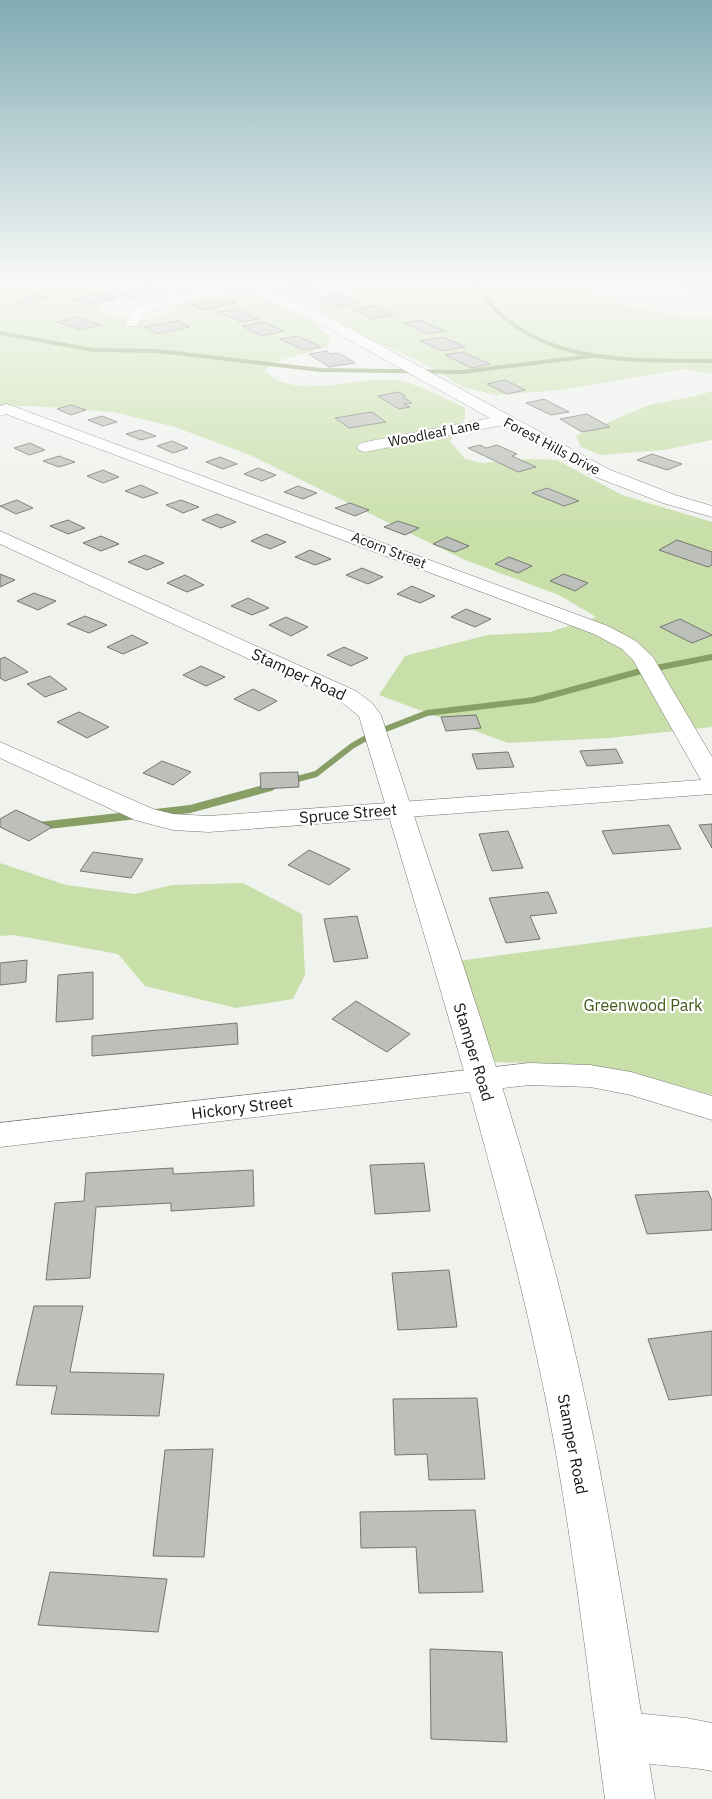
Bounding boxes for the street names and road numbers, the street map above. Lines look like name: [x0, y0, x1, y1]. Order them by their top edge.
street label: Forest Hills Drive: [501, 413, 604, 479]
street label: Woodleaf Lane: [387, 415, 482, 451]
street label: Acorn Street: [349, 528, 429, 573]
street label: Stamper Road: [249, 643, 349, 705]
street label: Spruce Street: [298, 799, 398, 827]
street label: Stamper Road: [450, 1000, 498, 1104]
street label: Hickory Street: [190, 1091, 294, 1123]
street label: Stamper Road: [553, 1392, 593, 1496]

